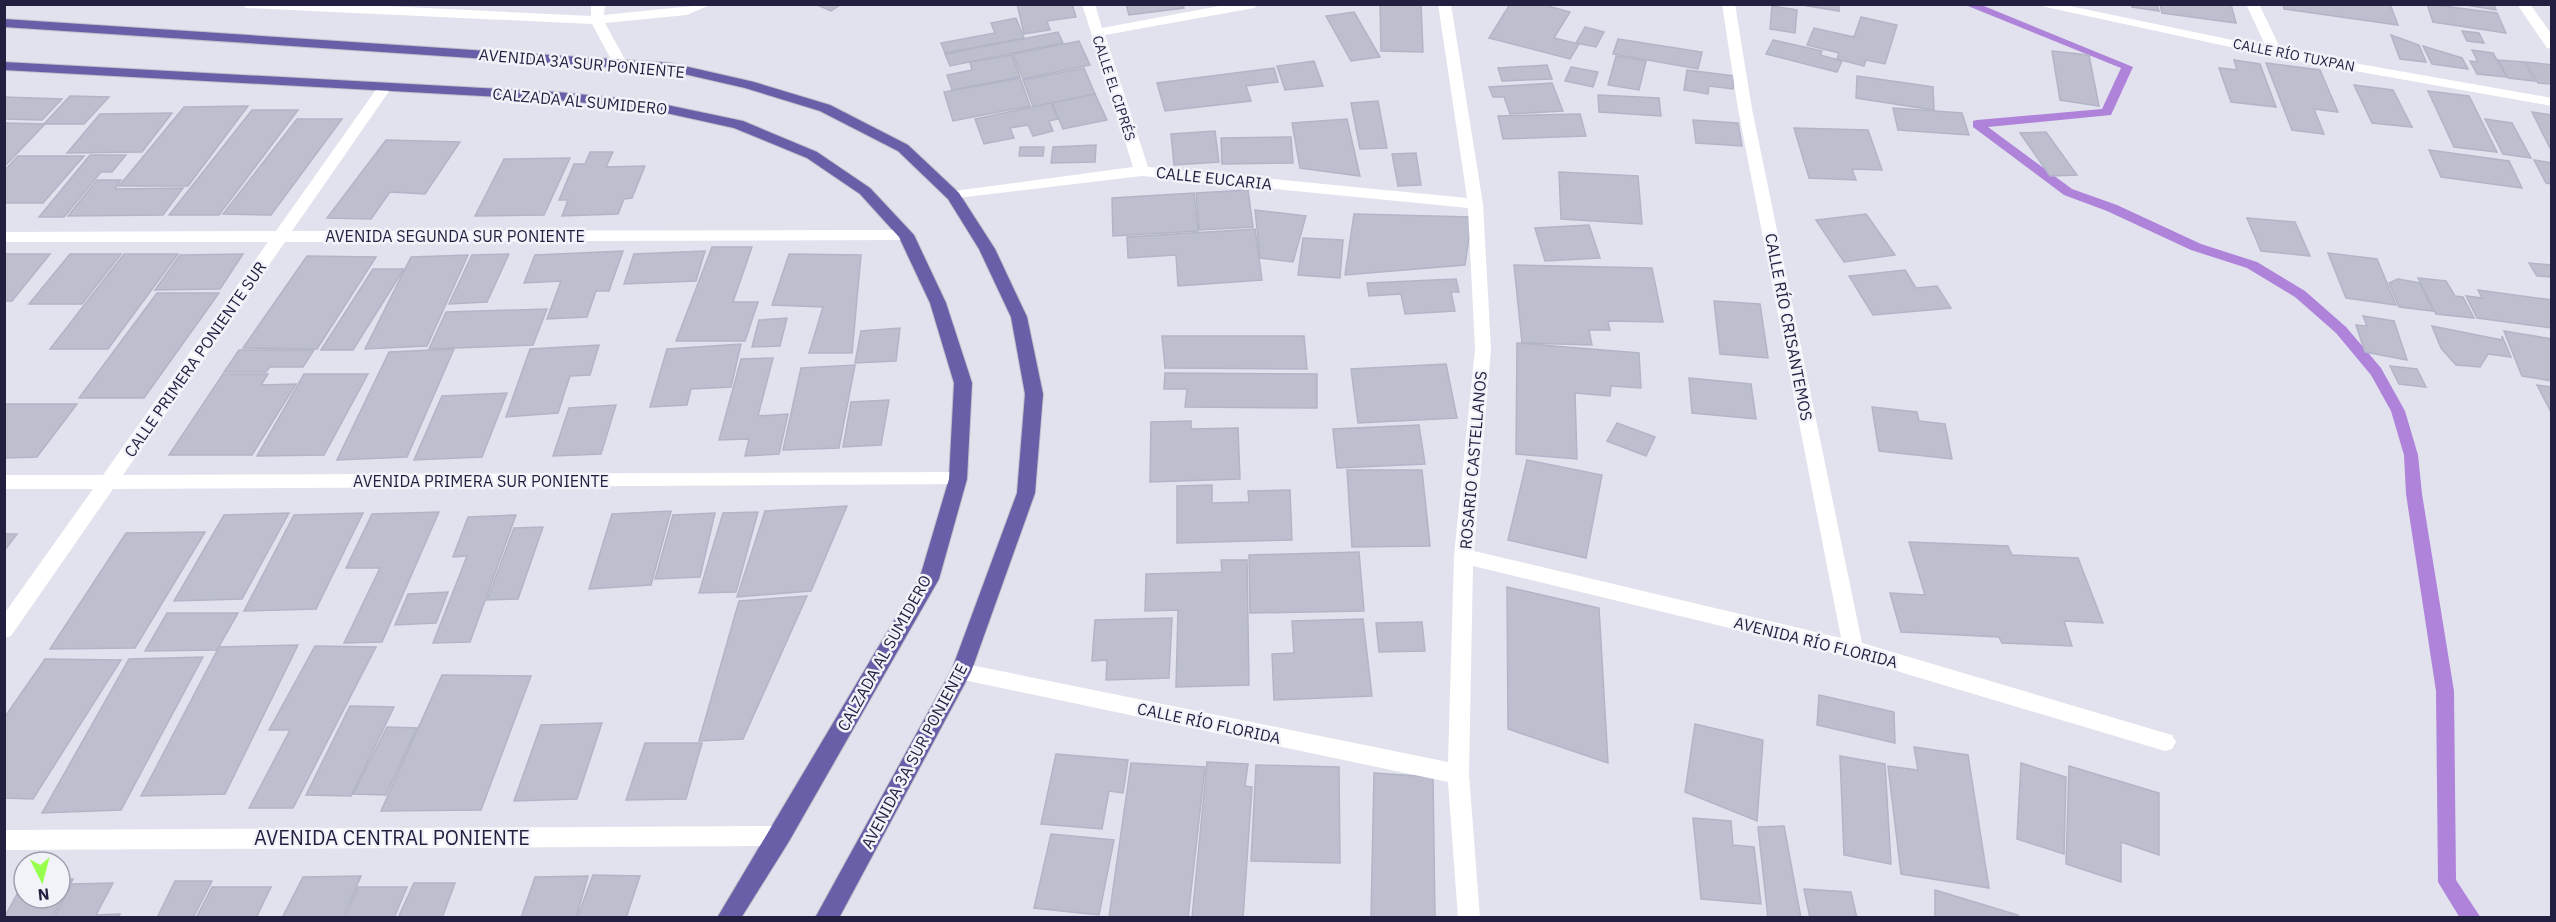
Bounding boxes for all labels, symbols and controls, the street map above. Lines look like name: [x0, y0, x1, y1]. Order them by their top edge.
street label: CALLE EL CIPRÉS: [1088, 33, 1140, 143]
street label: CALLE RÍO TUXPAN: [2232, 33, 2357, 76]
street label: AVENIDA 3A SUR PONIENTE: [478, 44, 686, 82]
street label: CALZADA AL SUMIDERO: [492, 83, 668, 119]
street label: CALLE EUCARIA: [1155, 162, 1273, 194]
street label: AVENIDA SEGUNDA SUR PONIENTE: [325, 226, 585, 246]
street label: CALLE RÍO CRISANTEMOS: [1761, 231, 1818, 422]
street label: CALLE PRIMERA PONIENTE SUR: [120, 257, 270, 461]
street label: ROSARIO CASTELLANOS: [1455, 370, 1491, 550]
street label: AVENIDA PRIMERA SUR PONIENTE: [353, 471, 609, 491]
street label: CALZADA AL SUMIDERO: [833, 571, 935, 735]
street label: AVENIDA RÍO FLORIDA: [1732, 611, 1900, 672]
street label: AVENIDA 3A SUR PONIENTE: [857, 660, 971, 852]
street label: CALLE RÍO FLORIDA: [1135, 697, 1283, 748]
street label: AVENIDA CENTRAL PONIENTE: [254, 824, 530, 851]
north arrow: [12, 850, 72, 910]
text: N: [37, 884, 50, 905]

